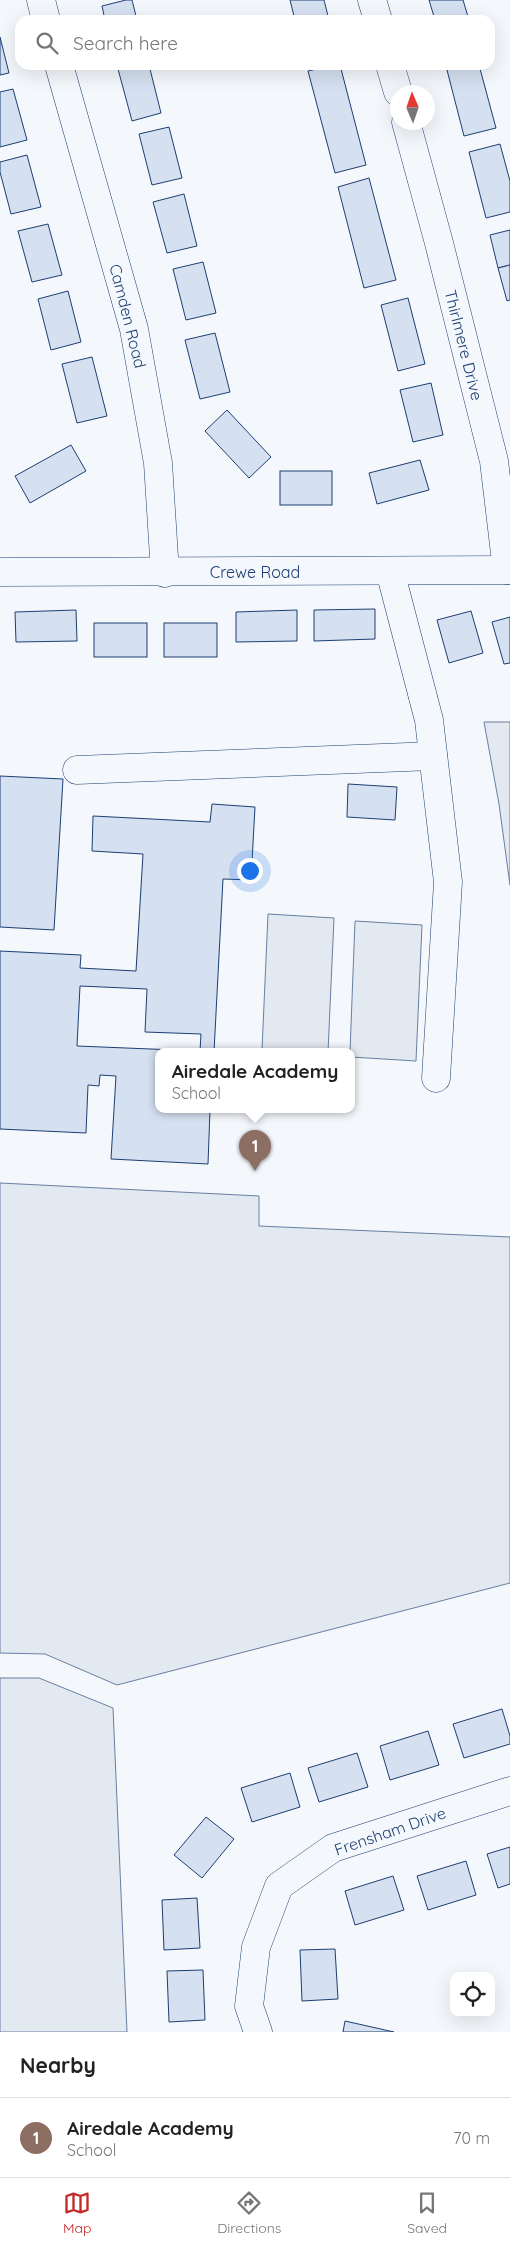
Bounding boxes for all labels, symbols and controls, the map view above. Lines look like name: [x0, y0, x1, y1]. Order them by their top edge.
search box: [15, 15, 495, 70]
icon: search: [33, 29, 61, 57]
text: Search here: [73, 31, 178, 55]
north arrow: [390, 85, 435, 130]
street label: Camden Road: [105, 262, 151, 370]
street label: Thirlmere Drive: [441, 288, 487, 402]
street label: Crewe Road: [210, 562, 300, 582]
your location: [237, 858, 263, 884]
popup: [155, 1048, 355, 1113]
text: Airedale Academy: [172, 1059, 338, 1083]
text: School: [172, 1083, 221, 1103]
pin: 1: [239, 1130, 271, 1171]
street label: Frensham Drive: [332, 1803, 448, 1859]
map controls: [450, 1972, 495, 2017]
button: locate: [450, 1972, 495, 2017]
text: Nearby: [20, 2052, 96, 2078]
text: Airedale Academy: [67, 2116, 234, 2140]
text: 1: [33, 2128, 39, 2148]
text: 70 m: [453, 2128, 490, 2148]
text: School: [67, 2140, 116, 2160]
tab: Map: [63, 2189, 91, 2237]
tab: Directions: [217, 2189, 281, 2237]
tab: Saved: [407, 2189, 447, 2237]

